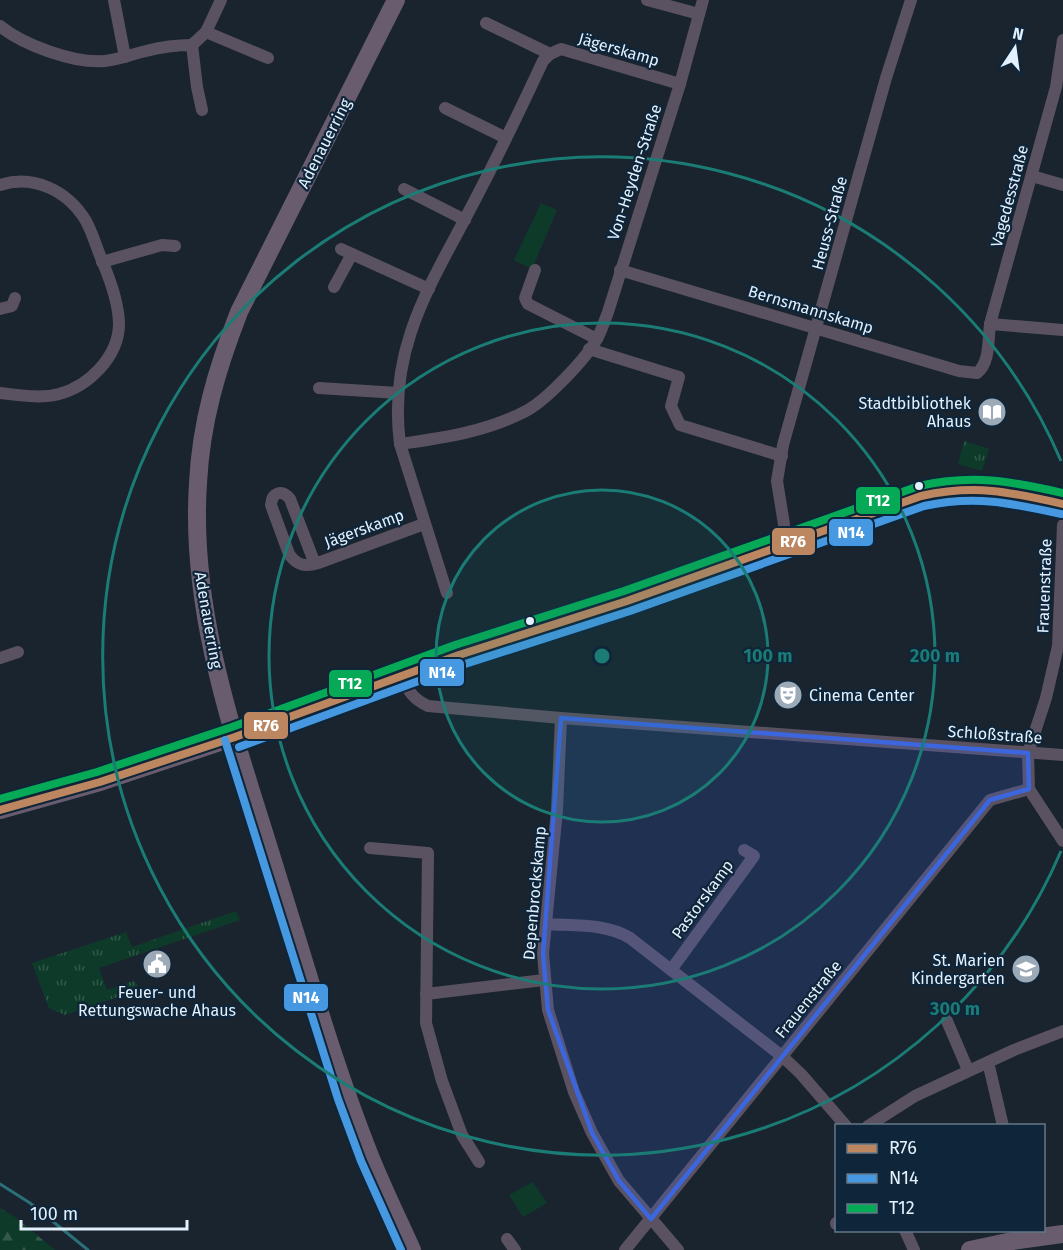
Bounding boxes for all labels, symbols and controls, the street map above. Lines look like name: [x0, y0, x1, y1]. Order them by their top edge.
north arrow: [985, 18, 1045, 78]
text: N: [1011, 23, 1026, 44]
street label: Jägerskamp: [576, 29, 662, 70]
street label: Adenauerring: [294, 95, 355, 191]
street label: Von-Heyden-Straße: [604, 102, 665, 242]
street label: Vagedesstraße: [987, 143, 1032, 249]
street label: Heuss-Straße: [808, 174, 851, 272]
street label: Bernsmannskamp: [746, 281, 876, 338]
place label: Stadtbibliothek Ahaus: [858, 394, 972, 431]
library icon: Stadtbibliothek Ahaus: [976, 396, 1008, 428]
unlabelled marker: [913, 480, 925, 492]
line badge: T12: [855, 486, 901, 515]
text: T12: [866, 491, 890, 510]
street label: Jägerskamp: [322, 505, 407, 552]
line badge: N14: [828, 518, 874, 547]
text: N14: [837, 523, 865, 542]
line badge: R76: [771, 527, 816, 556]
text: R76: [780, 532, 806, 551]
street label: Frauenstraße: [1033, 538, 1056, 634]
street label: Adenauerring: [191, 570, 227, 671]
unlabelled marker: [524, 615, 536, 627]
text: 100 m: [744, 645, 792, 667]
text: 200 m: [910, 645, 960, 667]
centre of rings: [592, 646, 612, 666]
line badge: N14: [419, 658, 465, 687]
text: N14: [428, 663, 456, 682]
line badge: T12: [328, 669, 373, 698]
text: T12: [338, 674, 362, 693]
theatre icon: Cinema Center: [772, 679, 804, 711]
place label: Cinema Center: [809, 686, 915, 705]
line badge: R76: [243, 711, 289, 740]
text: R76: [253, 716, 279, 735]
street label: Schloßstraße: [947, 722, 1043, 747]
street label: Depenbrockskamp: [519, 825, 550, 961]
street label: Pastorskamp: [668, 856, 737, 942]
public building icon: Feuer- und Rettungswache Ahaus: [141, 948, 173, 980]
place label: St. Marien Kindergarten: [911, 951, 1005, 988]
school or university icon: St. Marien Kindergarten: [1010, 953, 1042, 985]
street label: Frauenstraße: [771, 956, 846, 1042]
place label: Feuer- und Rettungswache Ahaus: [78, 983, 236, 1020]
line badge: N14: [283, 983, 329, 1012]
text: N14: [292, 988, 320, 1007]
text: 300 m: [929, 998, 980, 1020]
legend: [835, 1124, 1045, 1232]
text: R76: [889, 1137, 917, 1159]
text: N14: [889, 1167, 919, 1189]
scale bar: [21, 1193, 188, 1231]
text: T12: [889, 1197, 915, 1219]
text: 100 m: [30, 1203, 78, 1225]

